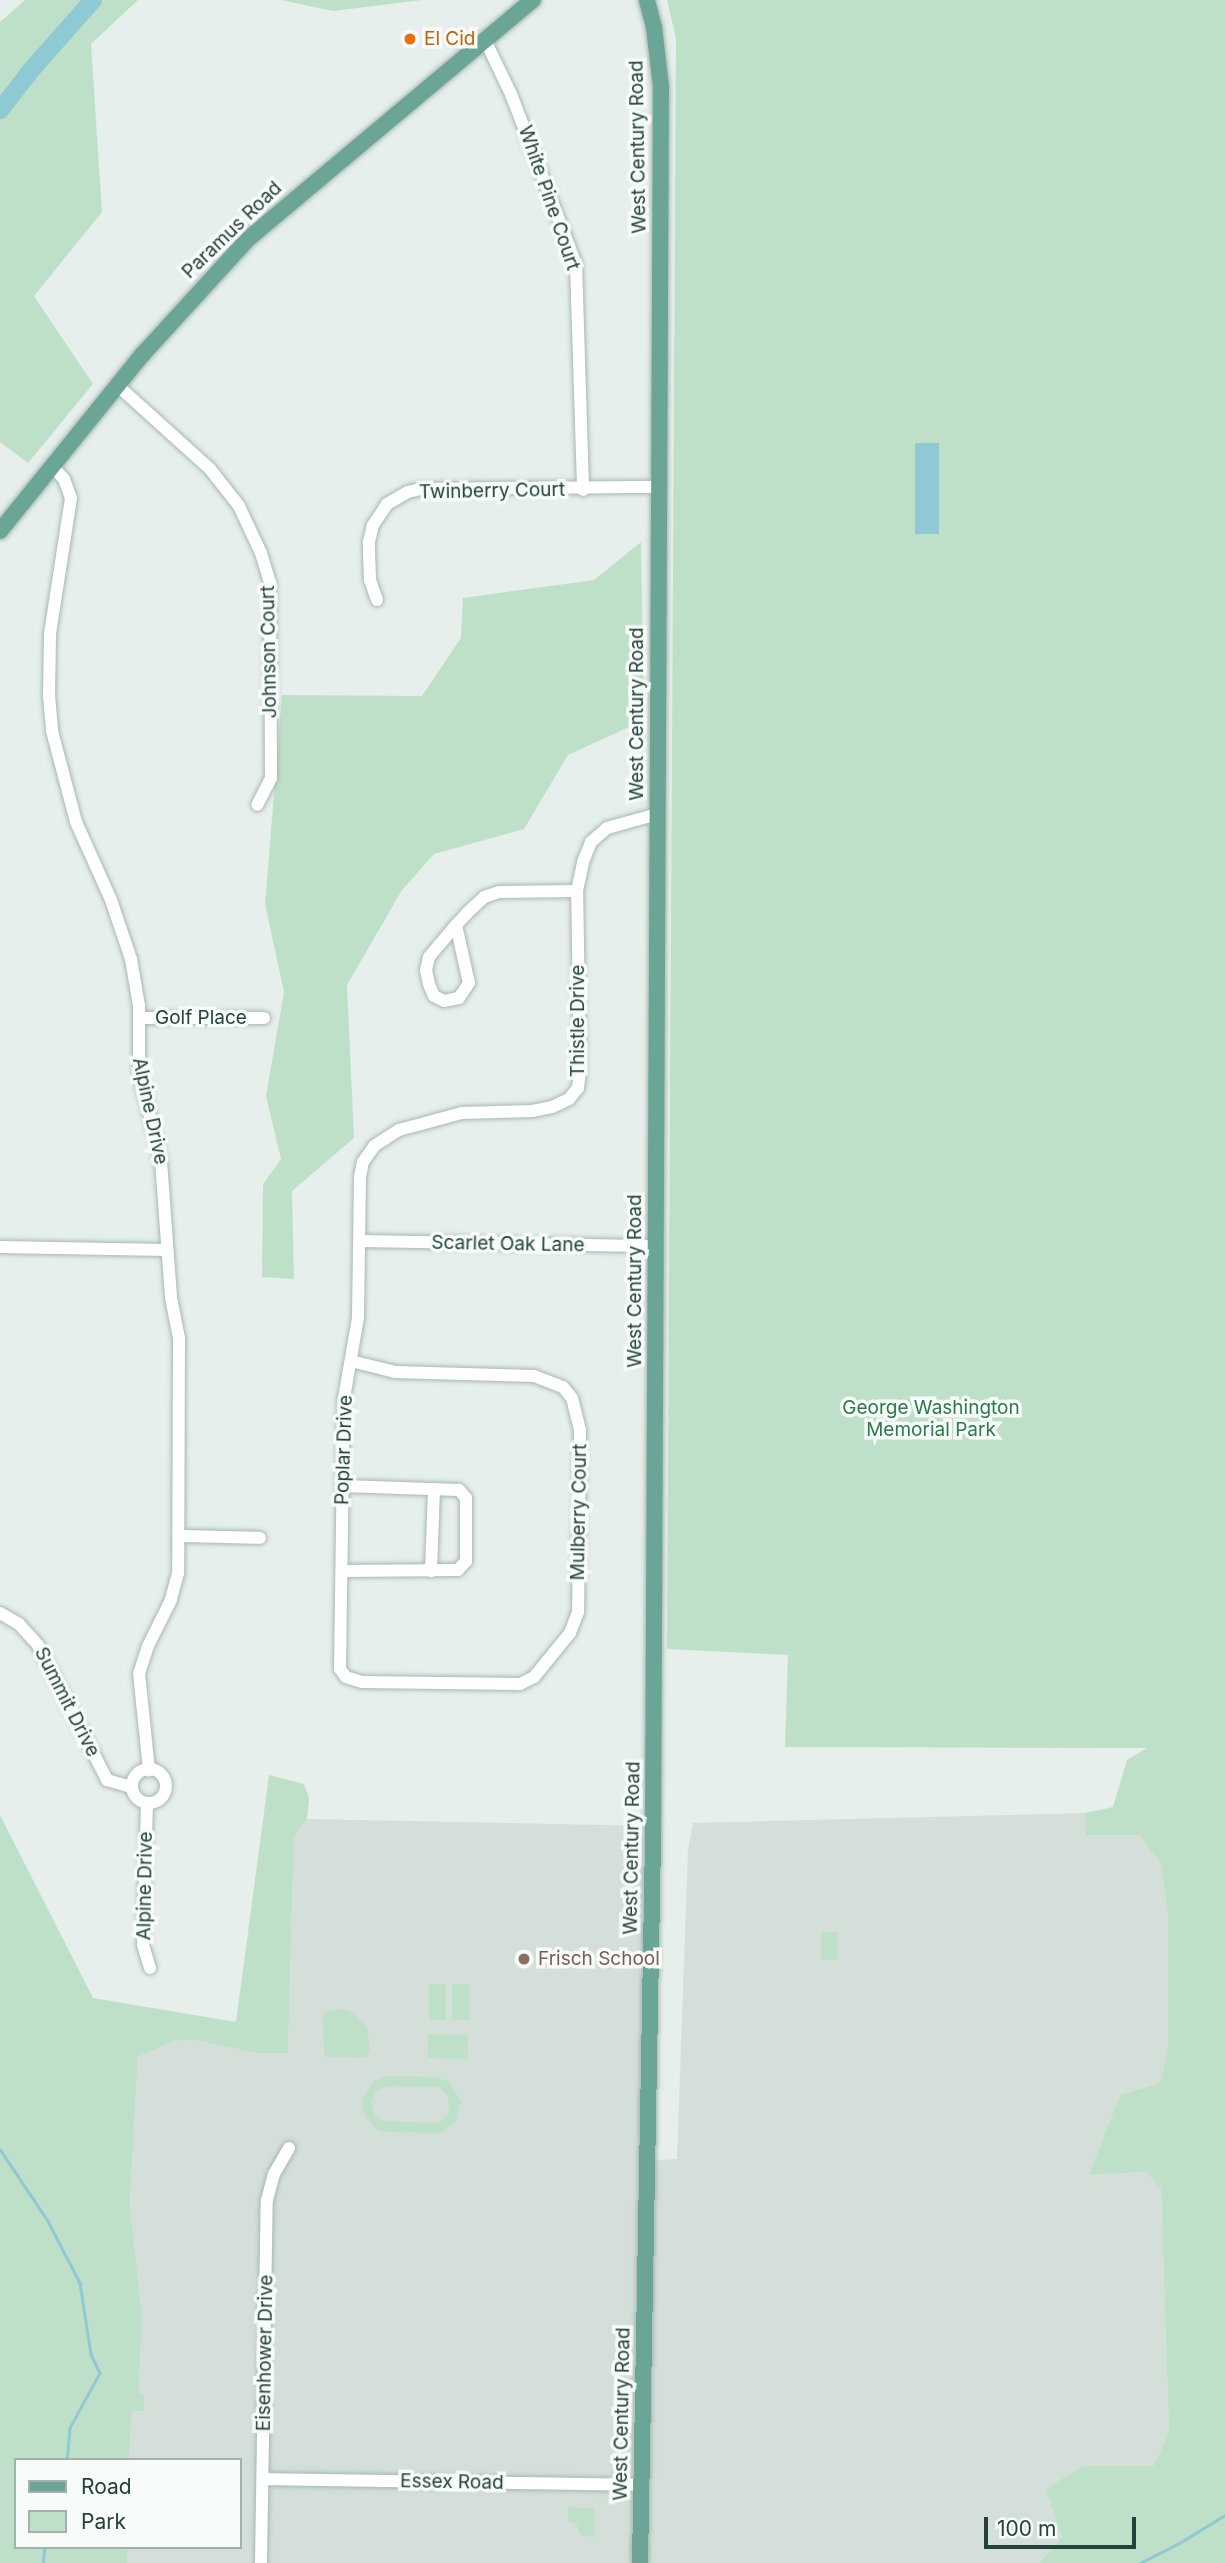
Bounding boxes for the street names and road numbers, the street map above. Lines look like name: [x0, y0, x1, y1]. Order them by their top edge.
street label: West Century Road: [625, 60, 651, 234]
street label: White Pine Court: [514, 123, 584, 273]
street label: Paramus Road: [177, 177, 287, 283]
street label: Twinberry Court: [419, 478, 565, 504]
street label: Johnson Court: [256, 585, 282, 719]
street label: West Century Road: [626, 627, 648, 801]
street label: Thistle Drive: [567, 965, 589, 1077]
street label: Golf Place: [155, 1007, 247, 1029]
street label: Alpine Drive: [128, 1055, 172, 1167]
street label: West Century Road: [624, 1194, 646, 1368]
street label: Scarlet Oak Lane: [431, 1231, 585, 1257]
street label: Poplar Drive: [331, 1395, 357, 1505]
street label: Mulberry Court: [566, 1443, 592, 1581]
street label: Summit Drive: [30, 1643, 104, 1761]
street label: West Century Road: [619, 1761, 645, 1935]
street label: Alpine Drive: [133, 1831, 157, 1941]
street label: Eisenhower Drive: [252, 2275, 278, 2431]
street label: West Century Road: [609, 2327, 635, 2501]
street label: Essex Road: [400, 2470, 504, 2494]

